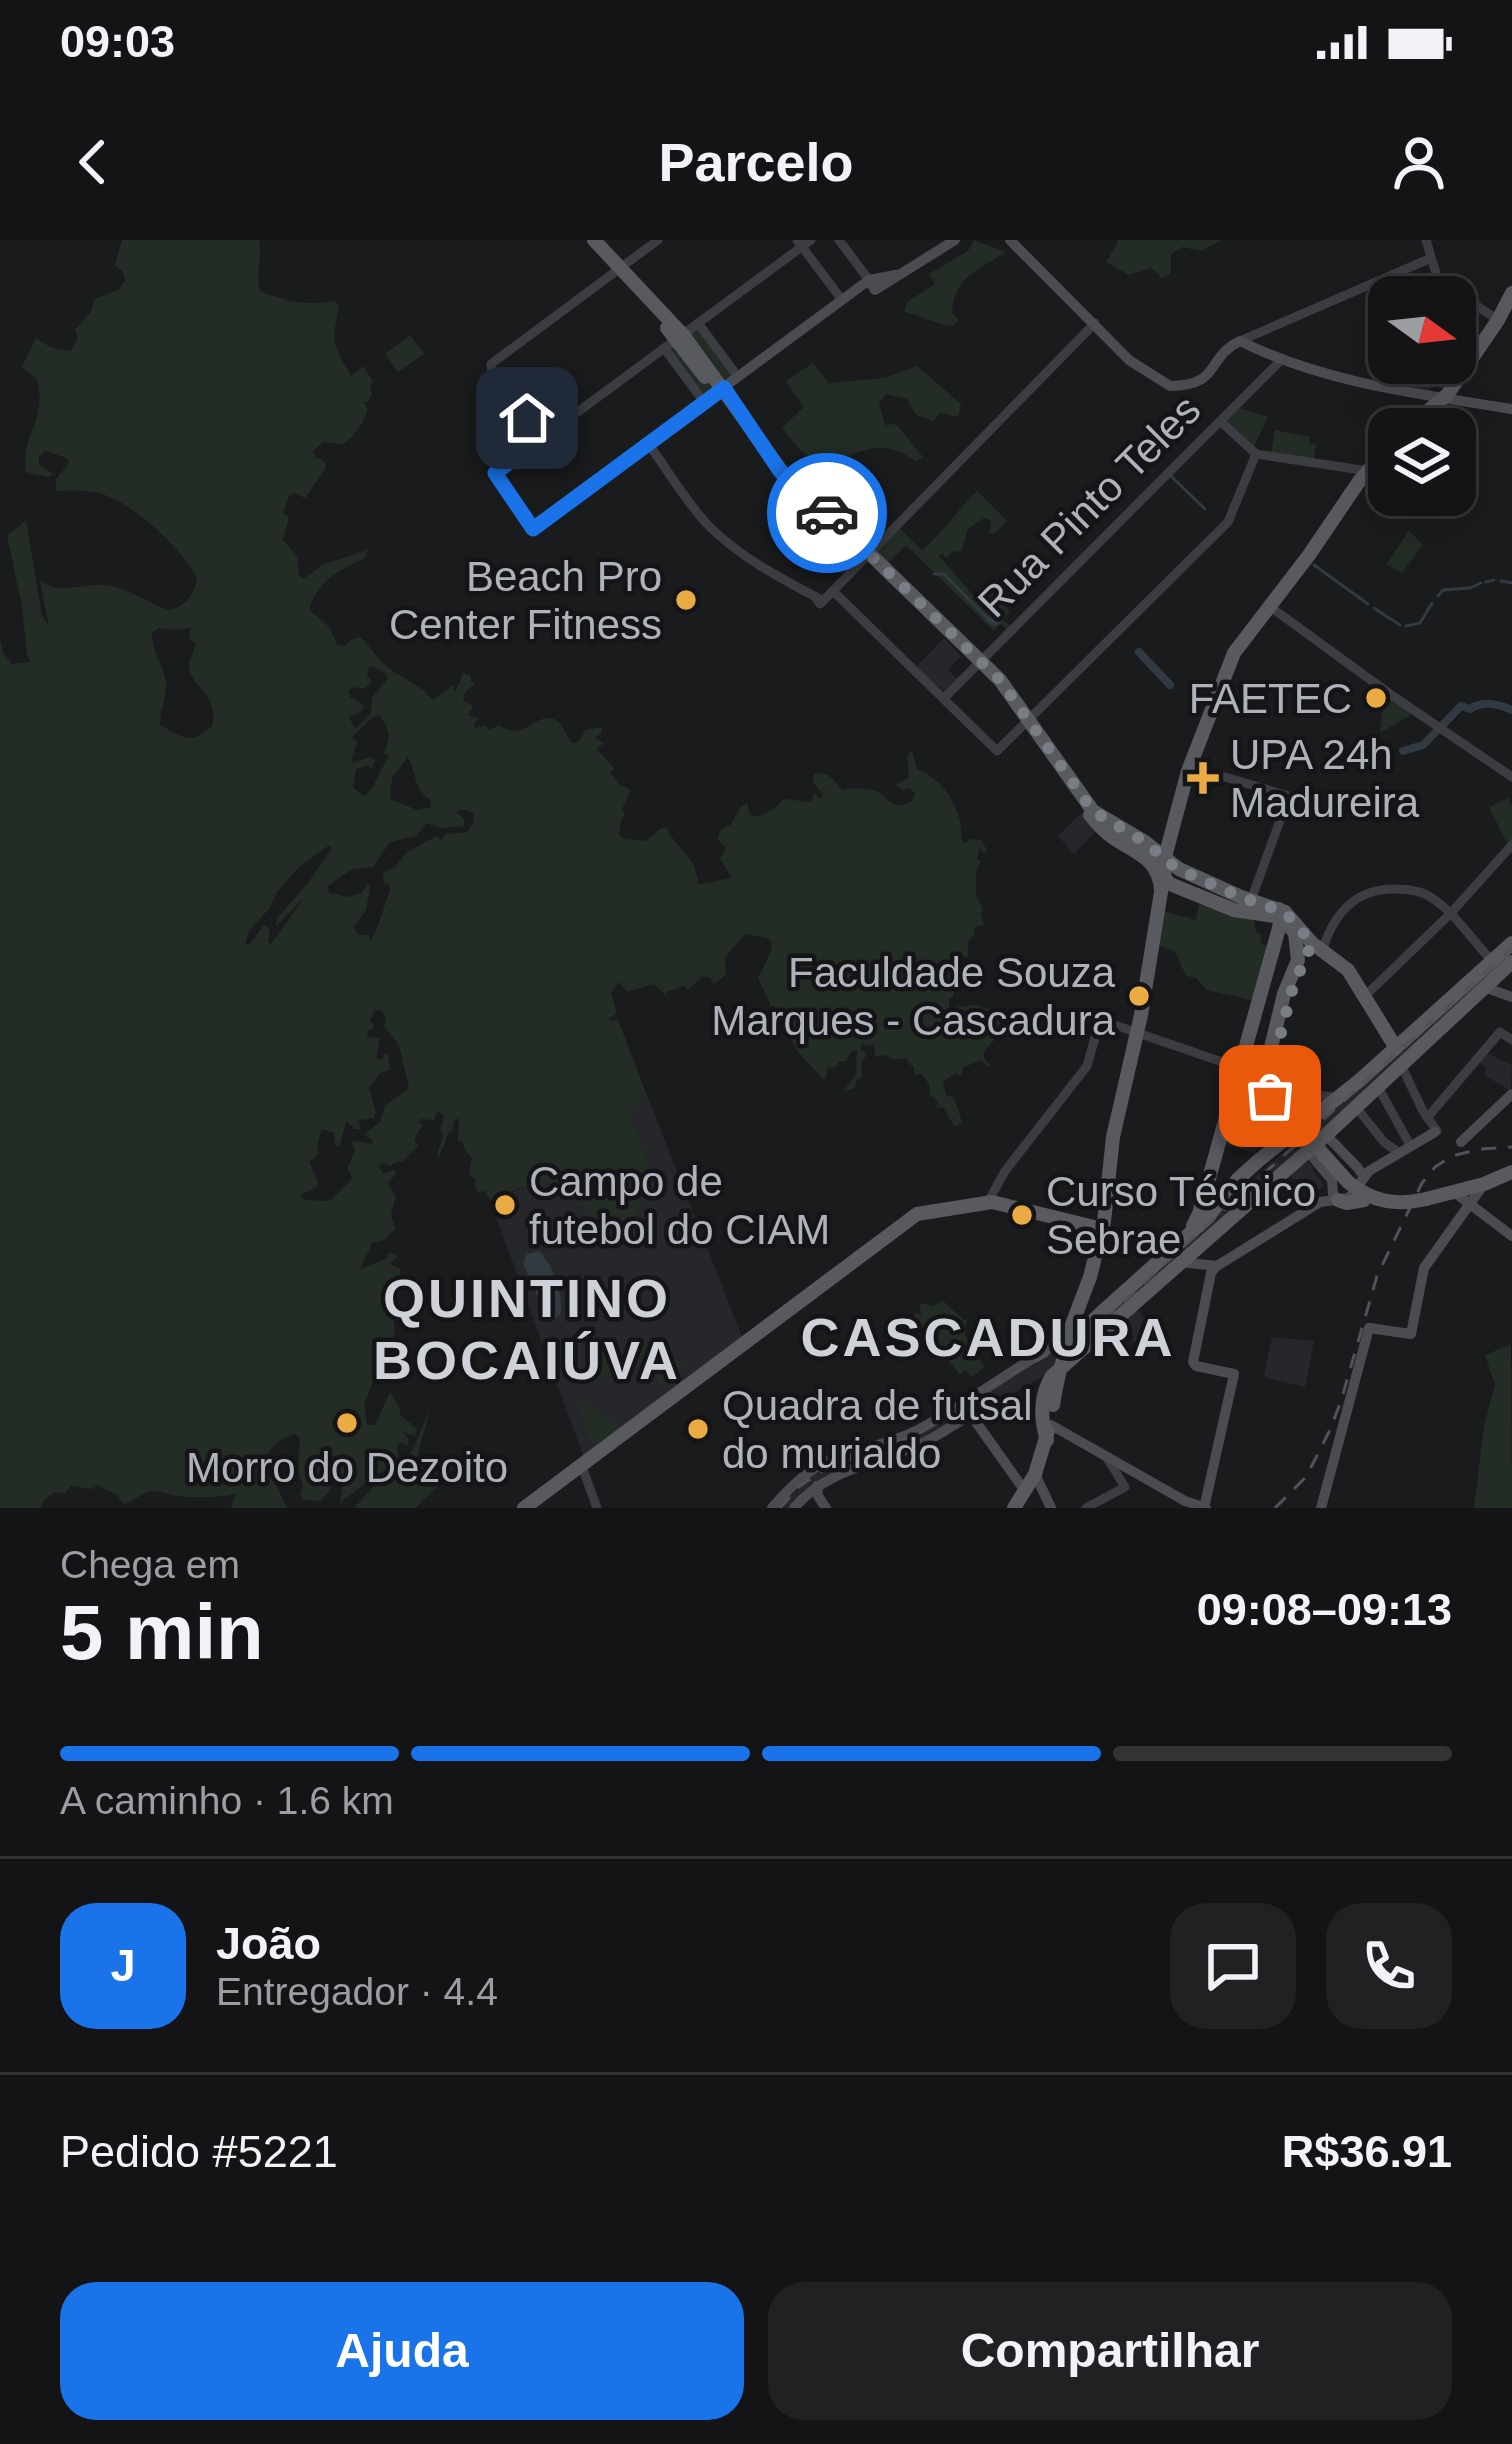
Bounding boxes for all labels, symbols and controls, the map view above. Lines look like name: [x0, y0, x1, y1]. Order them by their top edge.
text: 09:03: [60, 16, 175, 67]
icon: back: [60, 129, 126, 195]
icon: person: [1386, 129, 1452, 195]
text: Parcelo: [658, 132, 854, 192]
north arrow: [1368, 276, 1476, 384]
map controls: [1368, 276, 1476, 516]
pin: [476, 367, 578, 469]
icon: home: [494, 385, 560, 451]
street label: Rua Pinto Teles: [969, 386, 1209, 626]
button: layers: [1368, 408, 1476, 516]
courier: [767, 453, 887, 573]
icon: car: [794, 480, 860, 546]
place label: Beach Pro Center Fitness: [389, 553, 662, 648]
marker: Beach Pro Center Fitness: [673, 587, 699, 613]
place label: FAETEC: [1189, 675, 1352, 722]
marker: FAETEC: [1363, 685, 1389, 711]
place label: UPA 24h Madureira: [1230, 731, 1420, 826]
marker: UPA 24h Madureira: [1187, 762, 1219, 794]
place label: Faculdade Souza Marques - Cascadura: [711, 949, 1116, 1044]
marker: Faculdade Souza Marques - Cascadura: [1126, 983, 1152, 1009]
pin: [1219, 1045, 1321, 1147]
icon: bag: [1237, 1063, 1303, 1129]
place label: Campo de futebol do CIAM: [529, 1158, 830, 1253]
place label: Curso Técnico Sebrae: [1046, 1168, 1316, 1263]
marker: Campo de futebol do CIAM: [492, 1192, 518, 1218]
marker: Curso Técnico Sebrae: [1009, 1202, 1035, 1228]
district label: QUINTINO BOCAIÚVA: [373, 1268, 681, 1390]
district label: CASCADURA: [801, 1307, 1176, 1367]
place label: Quadra de futsal do murialdo: [722, 1382, 1033, 1477]
marker: Morro do Dezoito: [334, 1410, 360, 1436]
marker: Quadra de futsal do murialdo: [685, 1416, 711, 1442]
place label: Morro do Dezoito: [186, 1444, 508, 1491]
text: Chega em: [60, 1543, 240, 1586]
text: 09:08–09:13: [1197, 1584, 1452, 1635]
text: 5 min: [60, 1588, 264, 1676]
text: A caminho · 1.6 km: [60, 1779, 394, 1822]
button: chat: [1170, 1903, 1296, 2029]
button: phone: [1326, 1903, 1452, 2029]
text: João: [216, 1918, 321, 1969]
text: J: [110, 1940, 136, 1991]
text: Entregador · 4.4: [216, 1970, 498, 2013]
text: Pedido #5221: [60, 2126, 338, 2177]
text: R$36.91: [1282, 2126, 1452, 2177]
button: Ajuda: [60, 2282, 744, 2420]
button: Compartilhar: [768, 2282, 1452, 2420]

